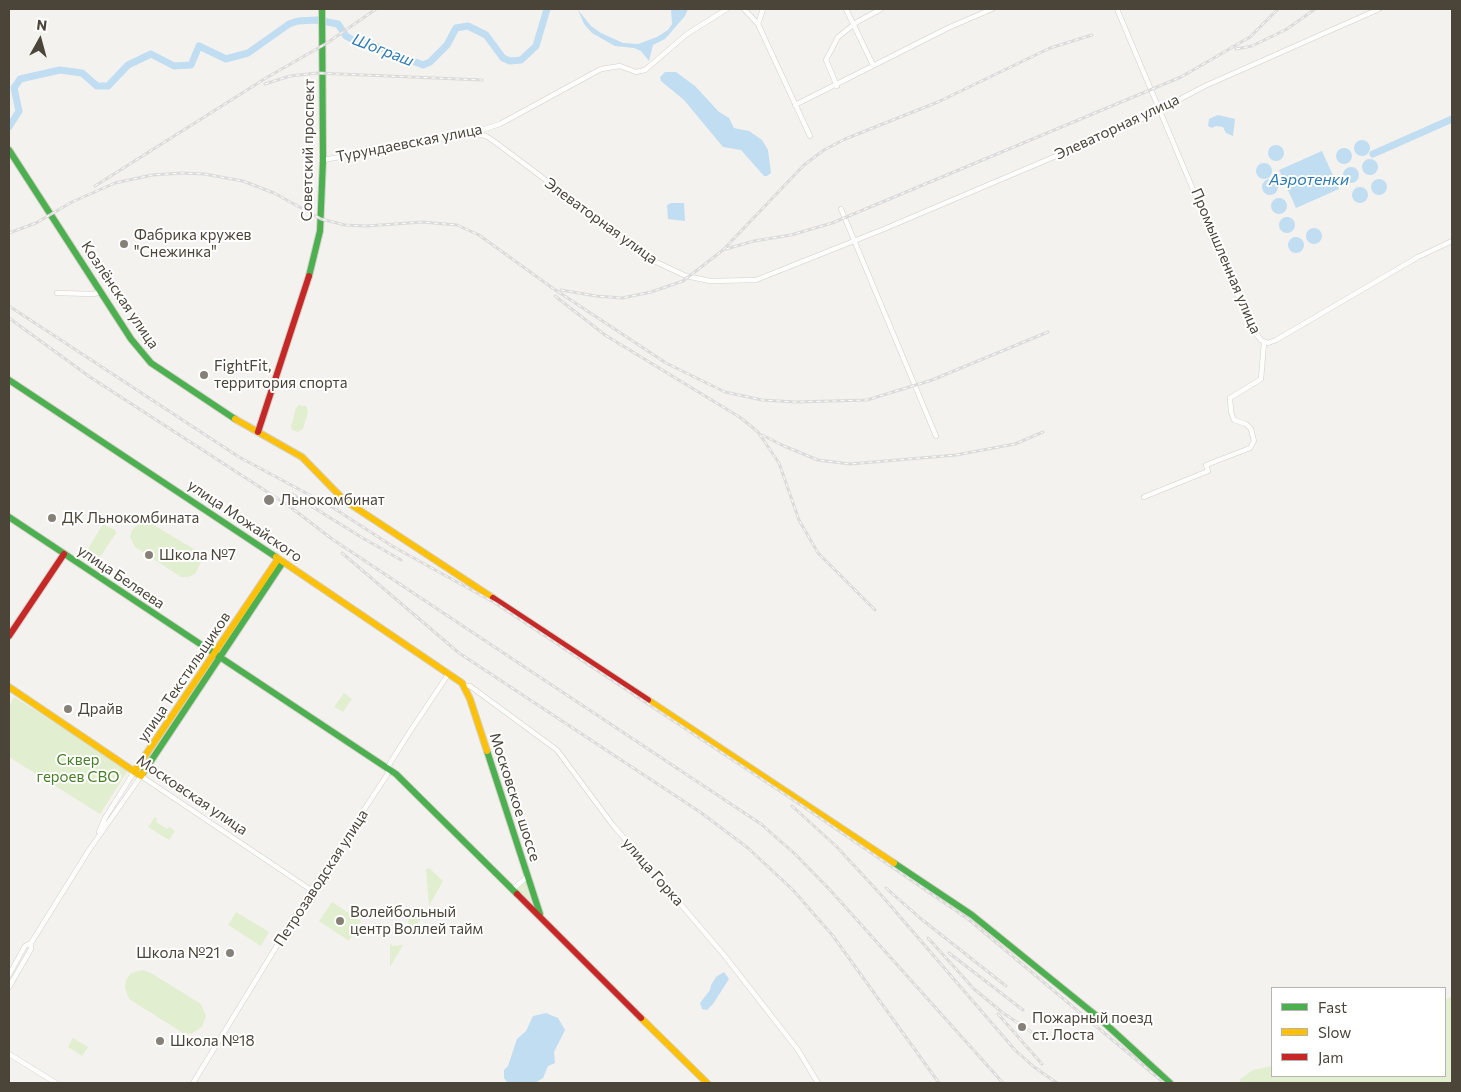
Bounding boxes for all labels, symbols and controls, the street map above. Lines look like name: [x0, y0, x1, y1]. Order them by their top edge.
north arrow: [15, 15, 65, 65]
text: N: [36, 16, 48, 34]
water label: Шограш: [350, 30, 416, 70]
street label: Советский проспект: [298, 78, 318, 222]
street label: Элеваторная улица: [1052, 90, 1182, 164]
street label: Турундаевская улица: [334, 120, 484, 166]
water label: Аэротенки: [1269, 170, 1349, 190]
street label: Элеваторная улица: [541, 174, 661, 268]
street label: Промышленная улица: [1187, 186, 1265, 336]
place label: Фабрика кружев "Снежинка": [134, 226, 252, 261]
street label: Козлёнская улица: [77, 238, 163, 352]
marker: Фабрика кружев "Снежинка": [118, 238, 130, 250]
place label: FightFit, территория спорта: [214, 357, 347, 392]
marker: FightFit, территория спорта: [198, 369, 210, 381]
street label: улица Можайского: [184, 476, 306, 566]
place label: Льнокомбинат: [280, 491, 385, 509]
marker: Льнокомбинат: [262, 493, 276, 507]
place label: ДК Льнокомбината: [62, 509, 199, 527]
marker: ДК Льнокомбината: [46, 512, 58, 524]
street label: улица Беляева: [74, 541, 168, 613]
place label: Школа №7: [159, 546, 236, 564]
marker: Школа №7: [143, 549, 155, 561]
street label: улица Текстильщиков: [134, 608, 234, 746]
place label: Драйв: [78, 700, 123, 718]
marker: Драйв: [62, 703, 74, 715]
street label: Московское шоссе: [486, 730, 544, 864]
park label: Сквер героев СВО: [36, 751, 120, 786]
street label: Московская улица: [133, 751, 251, 839]
street label: Петрозаводская улица: [270, 806, 372, 950]
street label: улица Горка: [618, 834, 688, 910]
place label: Волейбольный центр Воллей тайм: [350, 903, 483, 938]
marker: Волейбольный центр Воллей тайм: [334, 915, 346, 927]
place label: Школа №21: [136, 944, 220, 962]
marker: Школа №21: [224, 947, 236, 959]
legend: [1271, 987, 1446, 1077]
text: Fast: [1318, 998, 1347, 1016]
place label: Пожарный поезд ст. Лоста: [1032, 1009, 1153, 1044]
marker: Пожарный поезд ст. Лоста: [1016, 1021, 1028, 1033]
text: Slow: [1318, 1023, 1351, 1041]
place label: Школа №18: [170, 1032, 255, 1050]
marker: Школа №18: [154, 1035, 166, 1047]
text: Jam: [1318, 1048, 1343, 1066]

